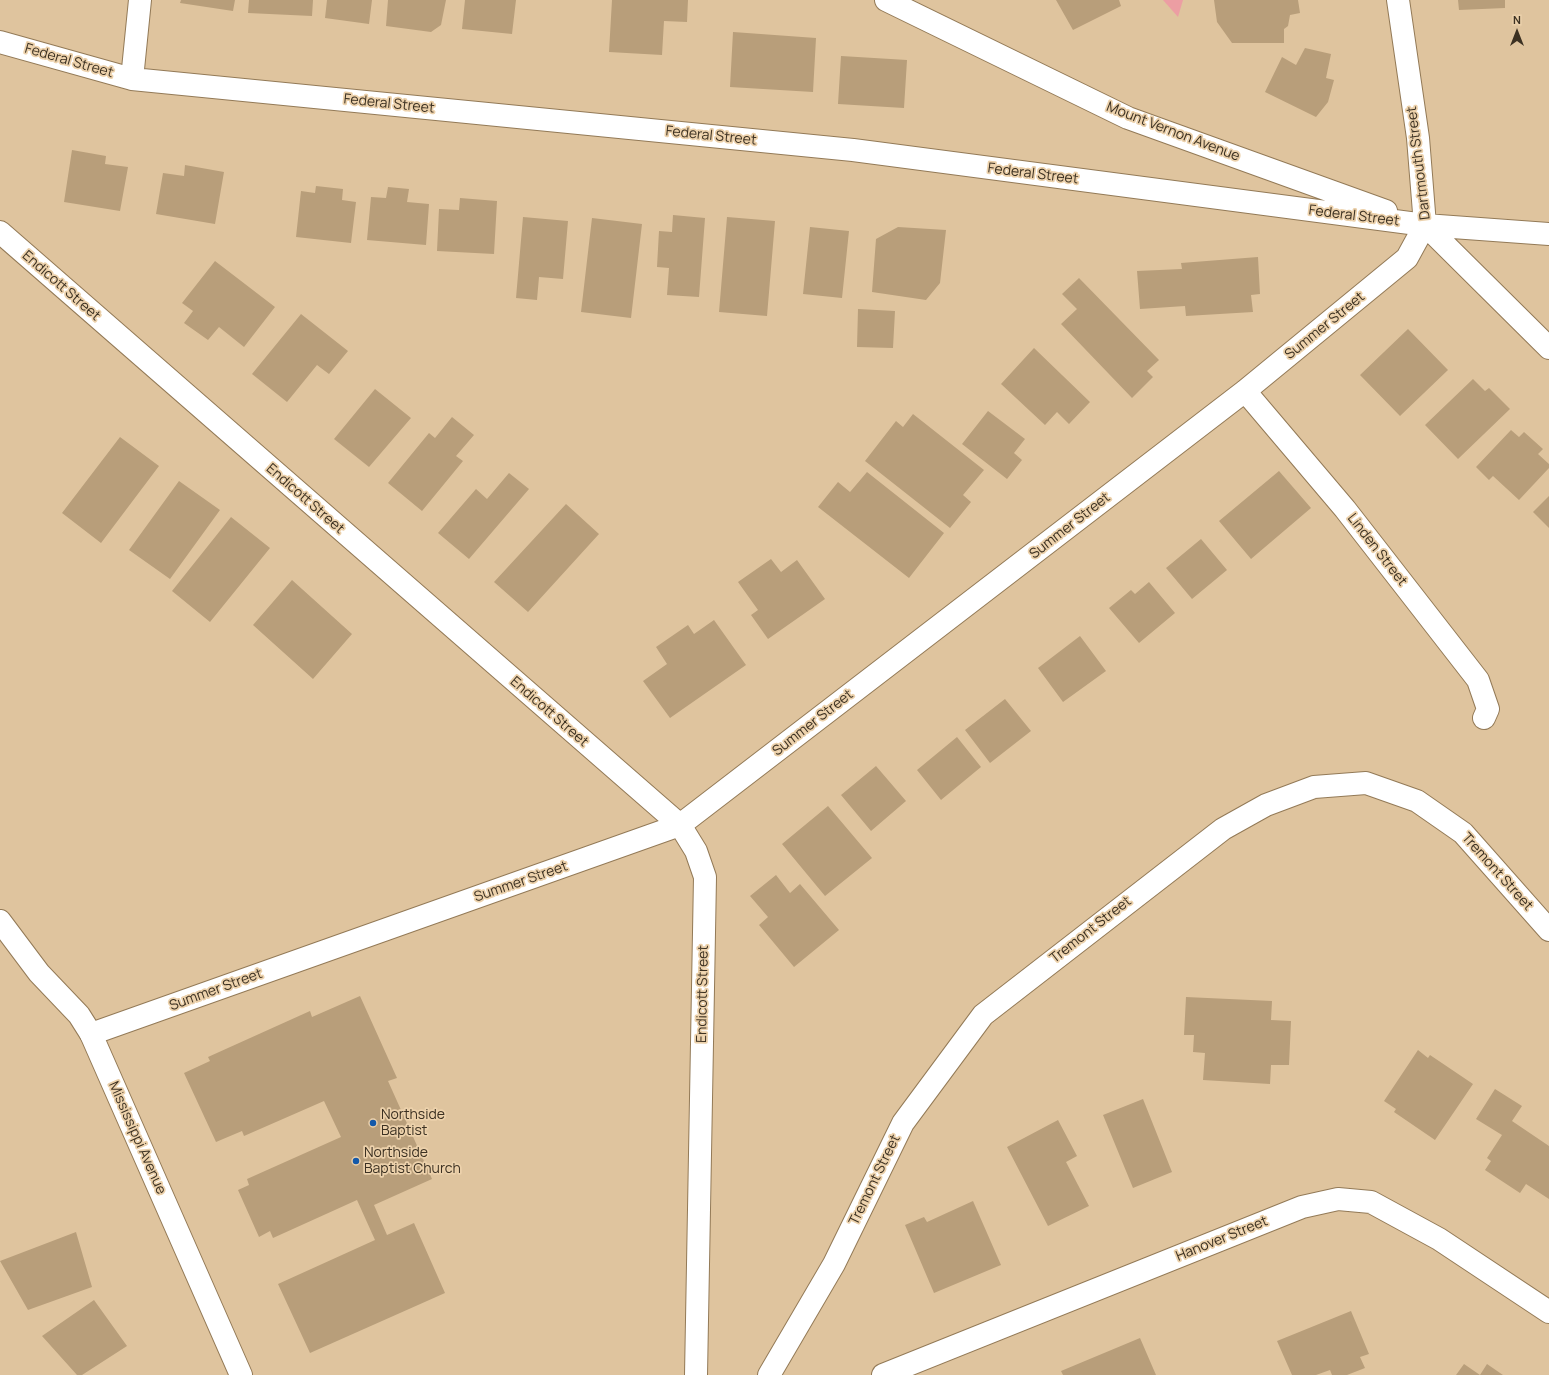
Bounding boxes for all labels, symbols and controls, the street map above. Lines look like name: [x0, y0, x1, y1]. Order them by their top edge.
north arrow: [1497, 12, 1537, 52]
text: N: [1513, 12, 1521, 27]
street label: Federal Street: [23, 40, 115, 82]
street label: Federal Street: [343, 91, 435, 117]
street label: Mount Vernon Avenue: [1104, 99, 1242, 165]
street label: Dartmouth Street: [1404, 105, 1434, 221]
street label: Federal Street: [665, 123, 757, 149]
street label: Federal Street: [987, 160, 1079, 188]
street label: Federal Street: [1308, 202, 1400, 230]
street label: Endicott Street: [19, 248, 103, 324]
street label: Summer Street: [1282, 289, 1368, 363]
street label: Endicott Street: [263, 461, 347, 537]
street label: Summer Street: [1026, 489, 1114, 563]
street label: Linden Street: [1344, 510, 1410, 590]
street label: Endicott Street: [507, 674, 591, 750]
street label: Summer Street: [769, 686, 857, 760]
street label: Tremont Street: [1458, 830, 1536, 914]
street label: Summer Street: [472, 858, 570, 906]
street label: Tremont Street: [1047, 893, 1135, 967]
street label: Endicott Street: [694, 945, 712, 1043]
street label: Summer Street: [167, 965, 265, 1015]
street label: Mississippi Avenue: [105, 1079, 169, 1197]
place label: Northside Baptist: [381, 1107, 445, 1140]
marker: Northside Baptist: [368, 1118, 378, 1128]
street label: Tremont Street: [846, 1132, 904, 1228]
place label: Northside Baptist Church: [364, 1145, 461, 1178]
marker: Northside Baptist Church: [351, 1156, 361, 1166]
street label: Hanover Street: [1174, 1213, 1270, 1265]

